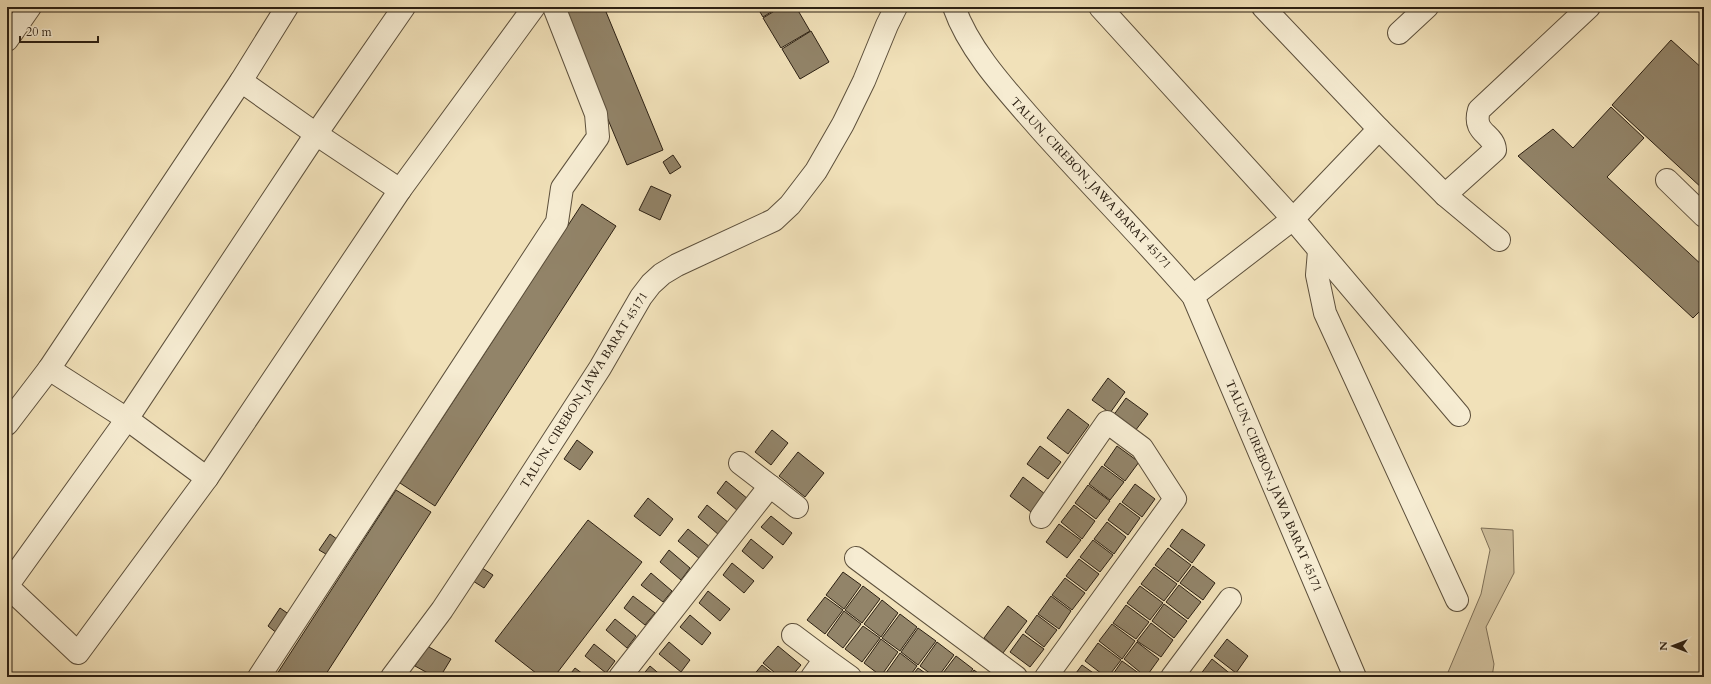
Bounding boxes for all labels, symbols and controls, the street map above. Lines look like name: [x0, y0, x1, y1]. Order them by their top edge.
scale bar: [20, 18, 98, 44]
text: 20 m: [26, 24, 53, 40]
street label: TALUN, CIREBON, JAWA BARAT 45171: [1007, 94, 1175, 272]
street label: TALUN, CIREBON, JAWA BARAT 45171: [517, 289, 651, 491]
street label: TALUN, CIREBON, JAWA BARAT 45171: [1222, 378, 1326, 594]
north arrow: [1653, 626, 1693, 666]
text: N: [1656, 641, 1671, 651]

